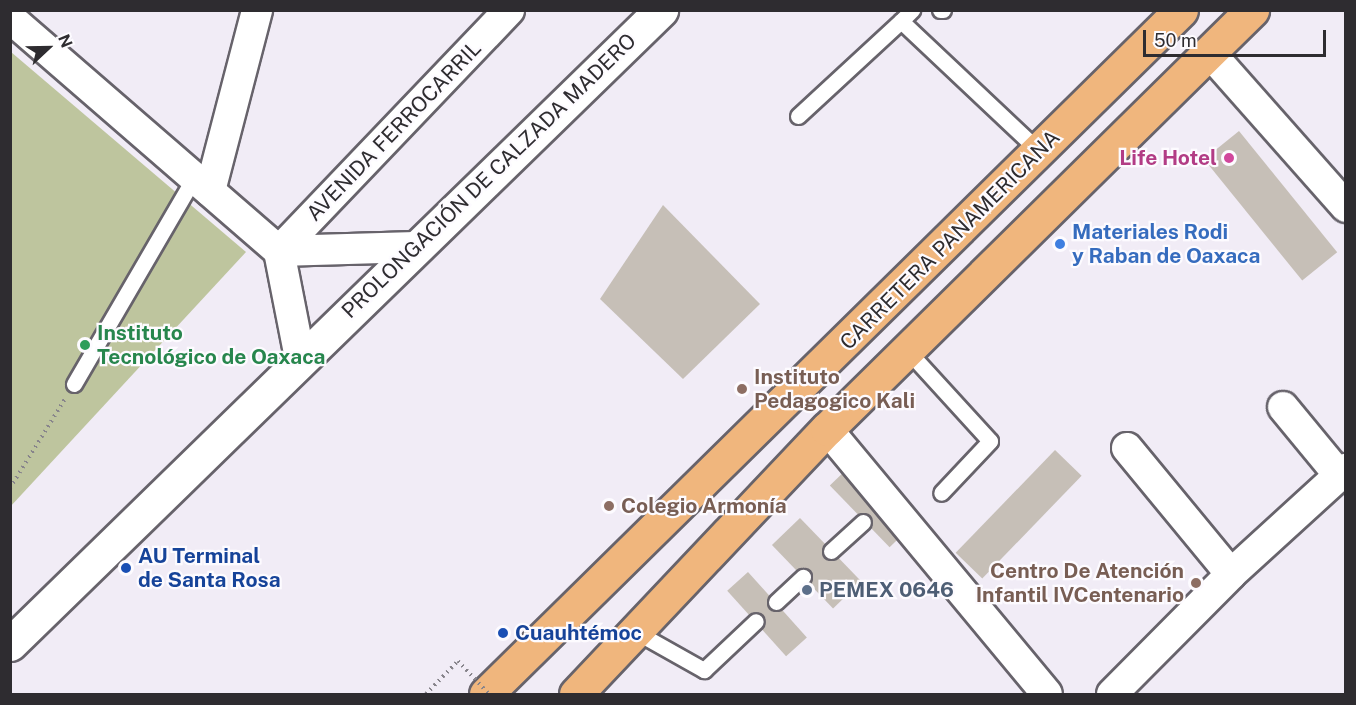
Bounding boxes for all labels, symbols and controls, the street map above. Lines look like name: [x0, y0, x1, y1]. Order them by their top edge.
north arrow: [18, 18, 78, 78]
scale bar: [1146, 18, 1329, 56]
street label: PROLONGACIÓN DE CALZADA MADERO: [337, 28, 641, 324]
text: 50 m: [1154, 30, 1197, 51]
text: N: [54, 32, 76, 50]
street label: AVENIDA FERROCARRIL: [301, 36, 487, 226]
street label: CARRETERA PANAMERICANA: [835, 125, 1065, 355]
place label: Life Hotel: [1119, 145, 1217, 171]
marker: Life Hotel: [1222, 151, 1236, 165]
place label: Materiales Rodi y Raban de Oaxaca: [1072, 219, 1261, 269]
marker: Materiales Rodi y Raban de Oaxaca: [1053, 237, 1067, 251]
place label: Instituto Tecnológico de Oaxaca: [97, 320, 326, 370]
marker: Instituto Tecnológico de Oaxaca: [78, 338, 92, 352]
place label: Instituto Pedagogico Kali: [754, 364, 915, 414]
marker: Instituto Pedagogico Kali: [735, 382, 749, 396]
place label: Colegio Armonía: [621, 493, 787, 519]
marker: Colegio Armonía: [602, 499, 616, 513]
place label: AU Terminal de Santa Rosa: [138, 543, 281, 593]
place label: Centro De Atención Infantil IVCentenario: [976, 558, 1184, 608]
marker: AU Terminal de Santa Rosa: [119, 561, 133, 575]
marker: Centro De Atención Infantil IVCentenario: [1189, 576, 1203, 590]
place label: PEMEX 0646: [819, 577, 954, 603]
marker: PEMEX 0646: [800, 583, 814, 597]
place label: Cuauhtémoc: [515, 620, 642, 646]
marker: Cuauhtémoc: [496, 626, 510, 640]

